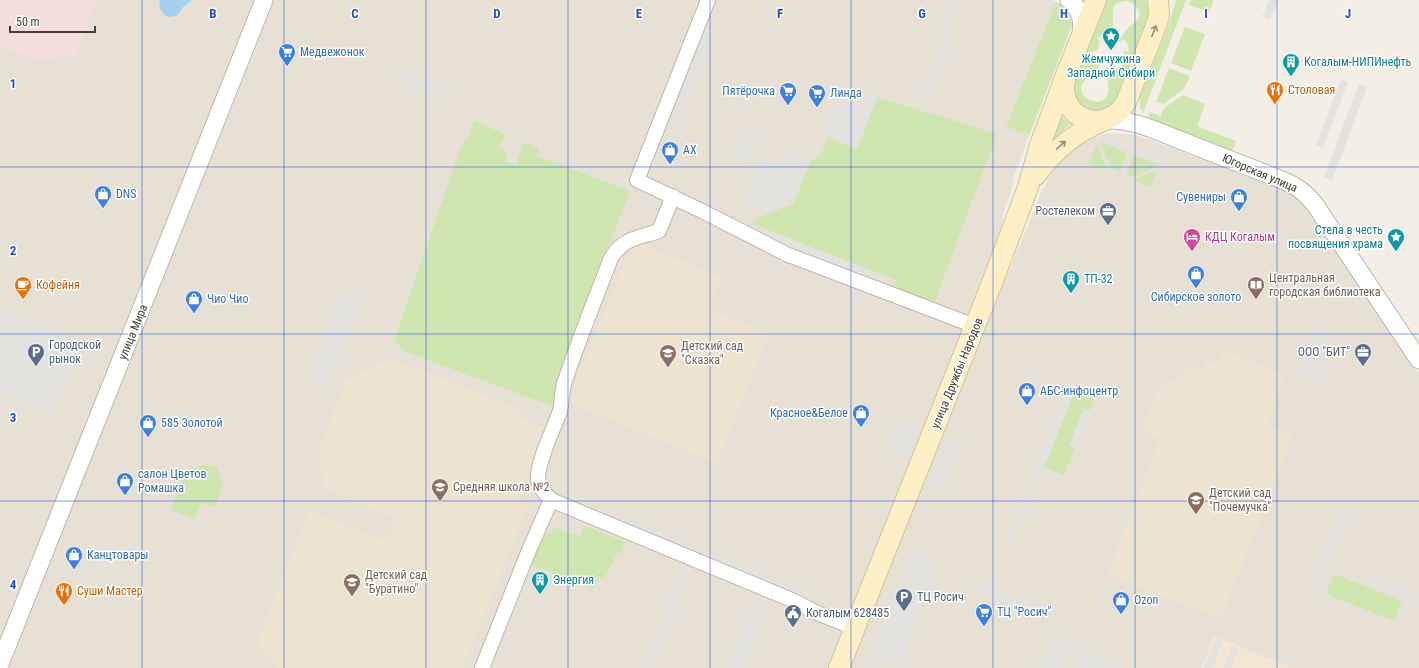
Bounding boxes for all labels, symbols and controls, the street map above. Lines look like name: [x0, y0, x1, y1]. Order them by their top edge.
text: B: [209, 6, 217, 21]
text: C: [351, 6, 359, 21]
text: D: [493, 6, 501, 21]
text: E: [636, 6, 643, 21]
text: F: [777, 6, 783, 21]
text: G: [918, 6, 926, 21]
text: H: [1060, 6, 1068, 21]
text: I: [1204, 6, 1208, 21]
text: J: [1345, 6, 1351, 21]
scale bar: [10, 8, 95, 34]
text: 50 m: [16, 15, 40, 29]
place icon: Жемчужина Западной Сибири: [1101, 26, 1121, 51]
one-way arrow: [1150, 26, 1158, 38]
supermarket icon: Медвежонок: [277, 42, 297, 67]
place label: Медвежонок: [300, 45, 365, 59]
place label: Жемчужина Западной Сибири: [1067, 52, 1155, 80]
building icon: Когалым-НИПИнефть: [1281, 52, 1301, 77]
place label: Когалым-НИПИнефть: [1304, 55, 1411, 69]
text: 1: [10, 76, 16, 91]
restaurant icon: Столовая: [1265, 80, 1285, 105]
supermarket icon: Пятёрочка: [778, 81, 798, 106]
supermarket icon: Линда: [807, 83, 827, 108]
place label: Столовая: [1288, 83, 1335, 97]
place label: Пятёрочка: [722, 84, 775, 98]
place label: Линда: [830, 86, 862, 100]
shop icon: АХ: [660, 140, 680, 165]
one-way arrow: [1056, 141, 1067, 150]
place label: АХ: [683, 143, 697, 157]
street label: Югорская улица: [1220, 151, 1300, 195]
shop icon: DNS: [93, 184, 113, 209]
place label: DNS: [116, 187, 137, 201]
shop icon: Сувениры: [1229, 187, 1249, 212]
place label: Сувениры: [1176, 190, 1226, 204]
office icon: Ростелеком: [1098, 201, 1118, 226]
place label: Ростелеком: [1035, 204, 1095, 218]
place label: Стела в честь посвящения храма: [1288, 223, 1383, 251]
hotel icon: КДЦ Когалым: [1182, 227, 1202, 252]
place icon: Стела в честь посвящения храма: [1386, 227, 1406, 252]
place label: КДЦ Когалым: [1205, 230, 1275, 244]
text: 2: [10, 243, 17, 258]
shop icon: Сибирское золото: [1186, 264, 1206, 289]
building icon: ТП-32: [1061, 269, 1081, 294]
place label: Центральная городская библиотека: [1269, 271, 1381, 299]
place label: ТП-32: [1084, 272, 1113, 286]
cafe icon: Кофейня: [13, 275, 33, 300]
library icon: Центральная городская библиотека: [1246, 275, 1266, 300]
place label: Кофейня: [36, 278, 80, 292]
shop icon: Чио Чио: [184, 289, 204, 314]
place label: Сибирское золото: [1151, 290, 1241, 304]
place label: Чио Чио: [207, 292, 248, 306]
street label: улица Мира: [116, 302, 151, 362]
street label: улица Дружбы Народов: [928, 315, 986, 431]
place label: Городской рынок: [49, 338, 101, 366]
place label: Детский сад "Сказка": [681, 339, 744, 367]
parking icon: Городской рынок: [26, 342, 46, 367]
office icon: ООО "БИТ": [1353, 342, 1373, 367]
school or university icon: Детский сад "Сказка": [658, 343, 678, 368]
place label: ООО "БИТ": [1298, 345, 1350, 359]
shop icon: АБС-инфоцентр: [1017, 381, 1037, 406]
place label: АБС-инфоцентр: [1040, 384, 1118, 398]
shop icon: Красное&Белое: [851, 403, 871, 428]
place label: Красное&Белое: [770, 406, 848, 420]
text: 3: [10, 410, 16, 425]
shop icon: 585 Золотой: [138, 413, 158, 438]
place label: 585 Золотой: [161, 416, 223, 430]
place label: салон Цветов Ромашка: [138, 467, 207, 495]
shop icon: салон Цветов Ромашка: [115, 471, 135, 496]
school or university icon: Средняя школа №2: [430, 477, 450, 502]
place label: Средняя школа №2: [453, 480, 549, 494]
place label: Детский сад "Почемучка": [1209, 486, 1272, 514]
school or university icon: Детский сад "Почемучка": [1186, 490, 1206, 515]
shop icon: Канцтовары: [64, 545, 84, 570]
place label: Канцтовары: [87, 548, 149, 562]
place label: Детский сад "Буратино": [365, 568, 428, 596]
building icon: Энергия: [530, 570, 550, 595]
school or university icon: Детский сад "Буратино": [342, 572, 362, 597]
place label: Энергия: [553, 573, 594, 587]
text: 4: [10, 577, 17, 592]
restaurant icon: Суши Мастер: [54, 581, 74, 606]
place label: Суши Мастер: [77, 584, 143, 598]
parking icon: ТЦ Росич: [894, 587, 914, 612]
place label: ТЦ Росич: [917, 590, 964, 604]
shop icon: Ozon: [1111, 590, 1131, 615]
place label: Ozon: [1134, 593, 1158, 607]
supermarket icon: ТЦ "Росич": [974, 602, 994, 627]
public building icon: Когалым 628485: [783, 603, 803, 628]
place label: ТЦ "Росич": [997, 605, 1052, 619]
place label: Когалым 628485: [806, 606, 889, 620]

